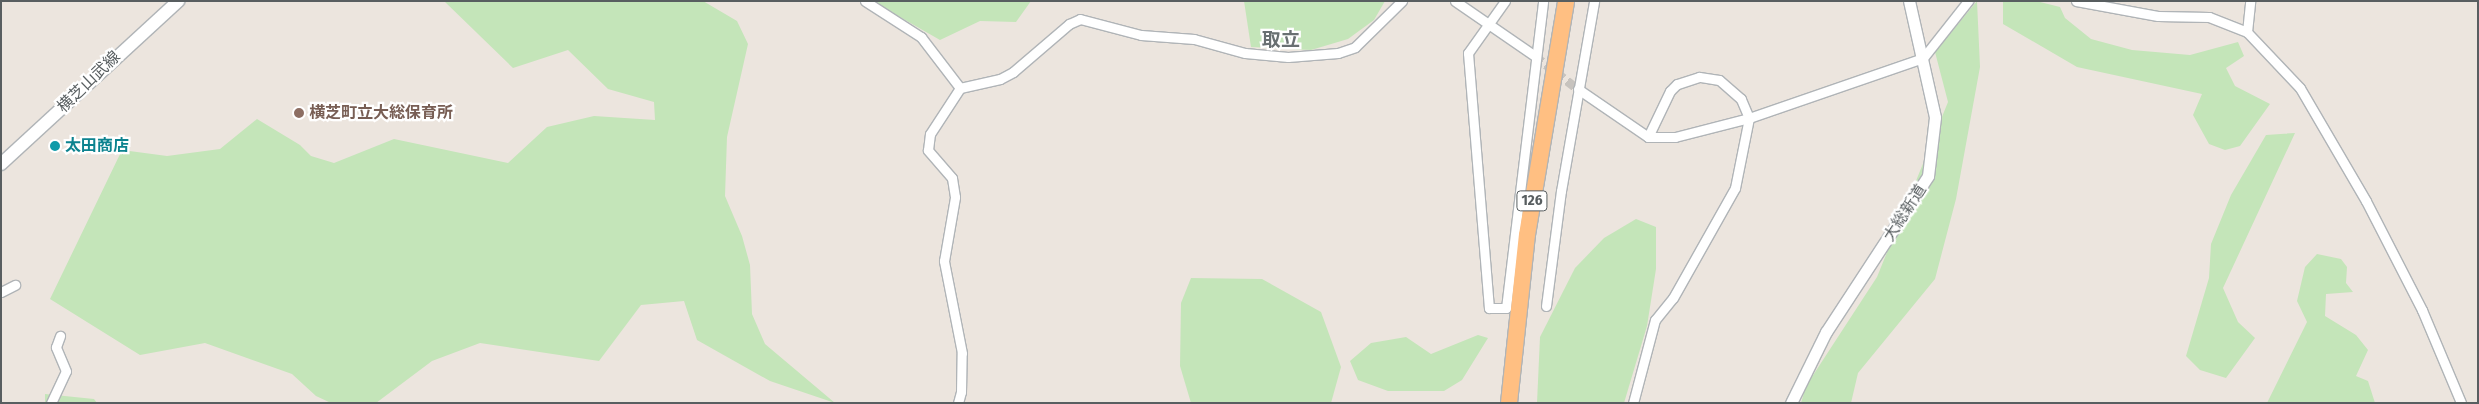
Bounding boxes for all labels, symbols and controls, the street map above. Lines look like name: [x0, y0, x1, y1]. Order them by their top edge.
district label: 取立: [1262, 29, 1300, 51]
street label: 横芝山武線: [54, 47, 124, 117]
place label: 横芝町立大総保育所: [309, 103, 453, 123]
marker: 横芝町立大総保育所: [293, 107, 305, 119]
place label: 太田商店: [65, 136, 129, 156]
marker: 太田商店: [49, 140, 61, 152]
street label: 大総新道: [1880, 181, 1930, 245]
road number: 126: [1516, 188, 1548, 214]

